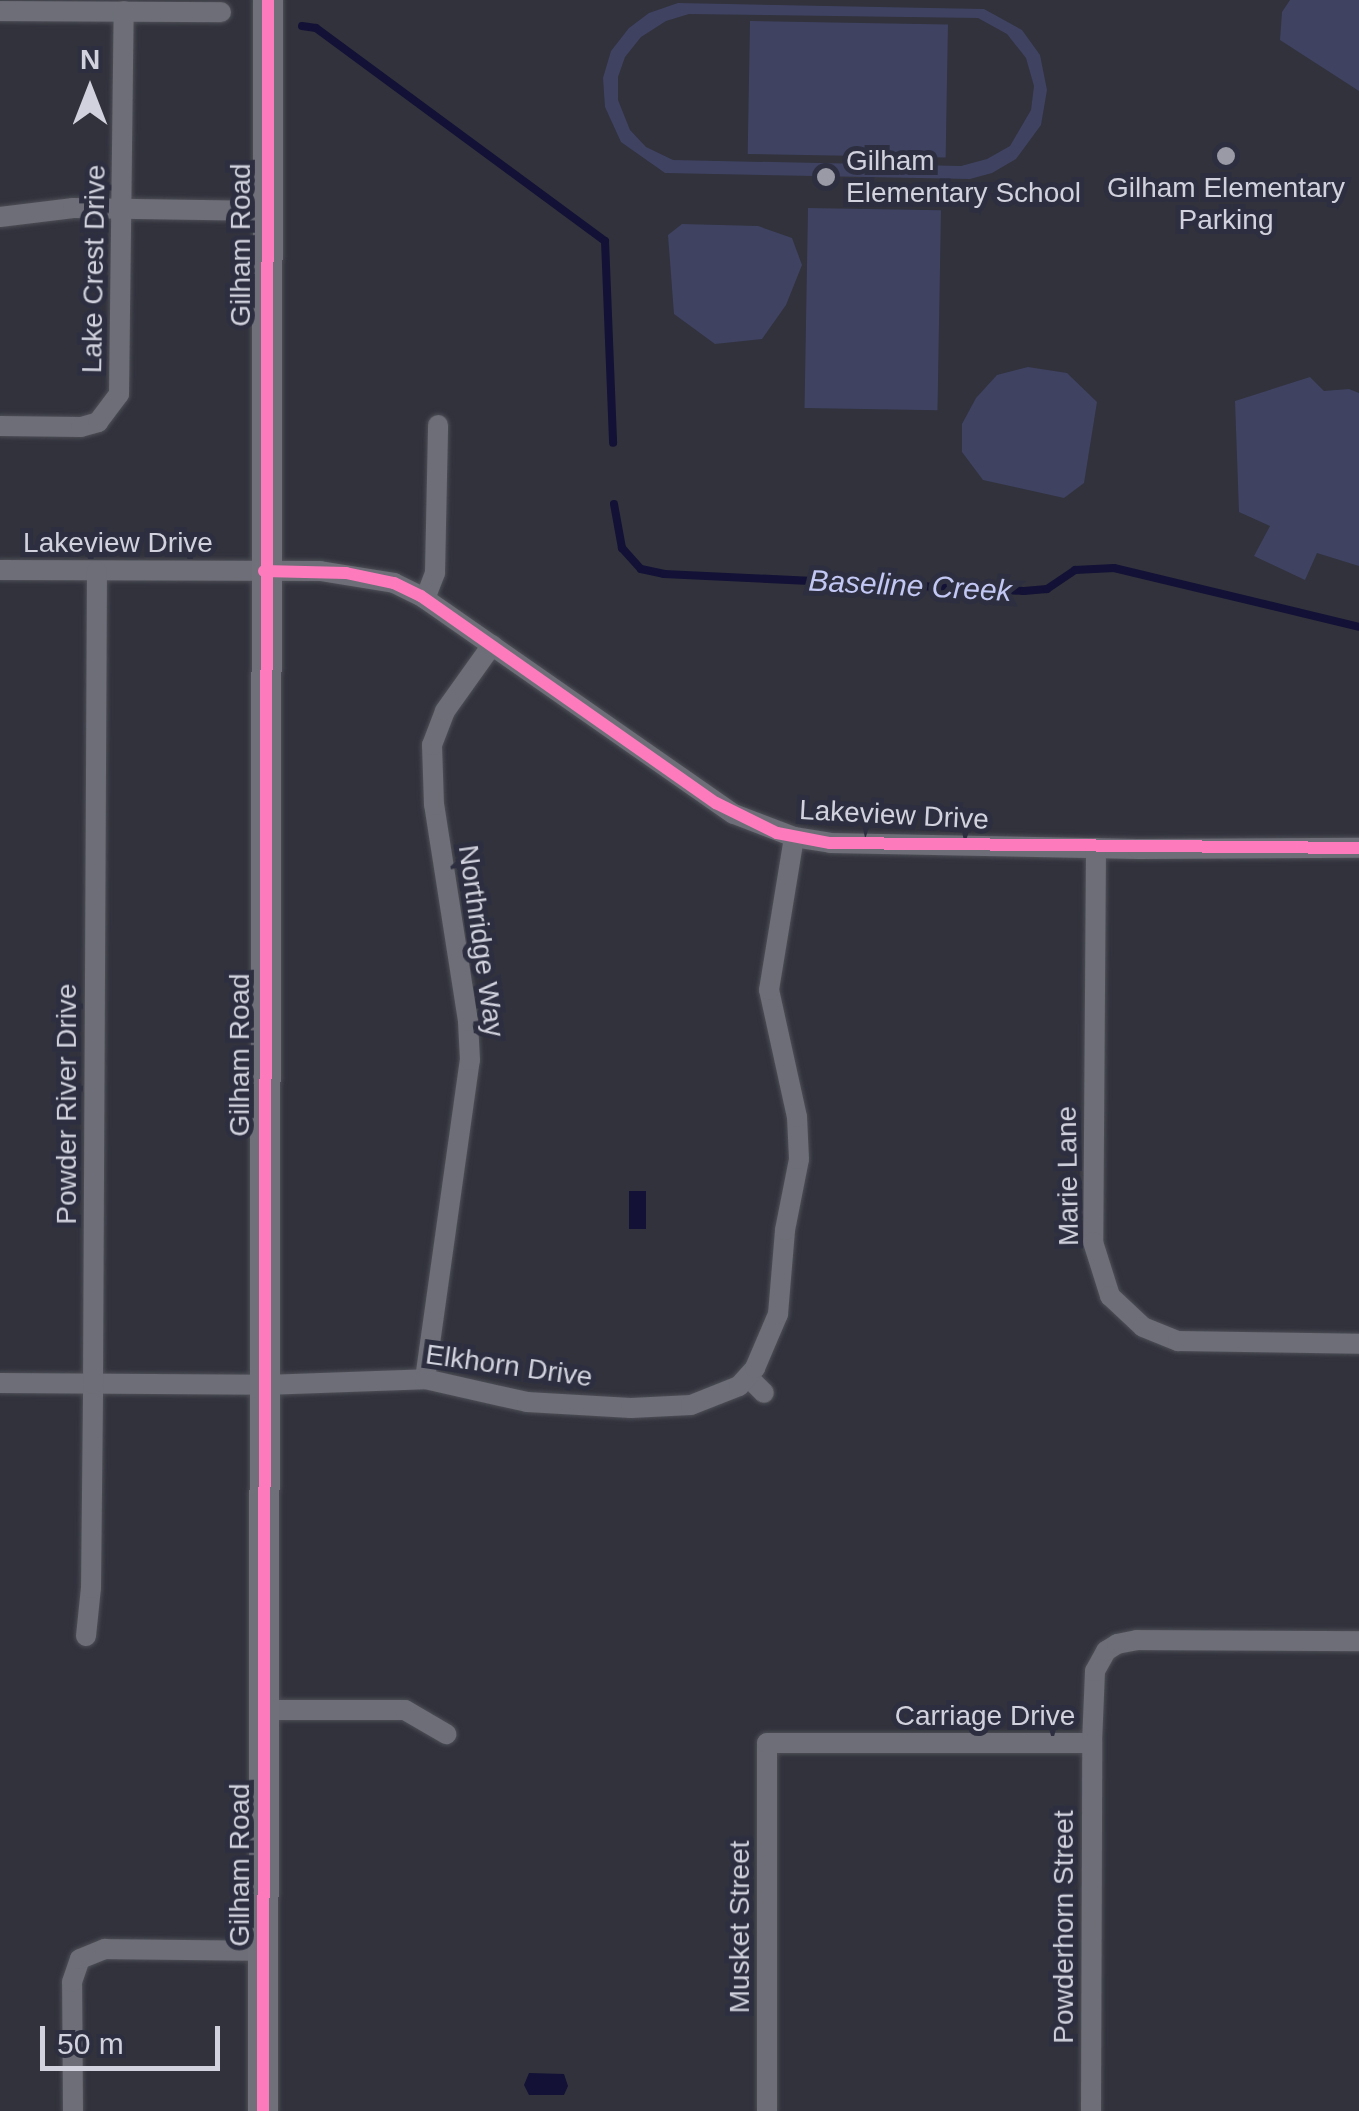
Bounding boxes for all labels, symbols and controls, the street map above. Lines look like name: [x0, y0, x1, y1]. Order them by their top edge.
north arrow: [40, 40, 140, 140]
text: N: [80, 44, 100, 75]
place label: Gilham Elementary School: [846, 144, 1081, 210]
marker: Gilham Elementary Parking: [1215, 145, 1237, 167]
street label: Gilham Road: [224, 163, 258, 327]
street label: Lake Crest Drive: [75, 164, 113, 374]
marker: Gilham Elementary School: [815, 166, 837, 188]
place label: Gilham Elementary Parking: [1107, 171, 1345, 237]
street label: Lakeview Drive: [23, 526, 213, 560]
water label: Baseline Creek: [807, 563, 1013, 609]
street label: Lakeview Drive: [798, 793, 990, 837]
street label: Northridge Way: [451, 843, 511, 1039]
street label: Gilham Road: [223, 973, 257, 1137]
street label: Powder River Drive: [50, 983, 84, 1225]
street label: Marie Lane: [1050, 1106, 1086, 1246]
street label: Elkhorn Drive: [423, 1338, 595, 1394]
street label: Carriage Drive: [895, 1699, 1075, 1733]
street label: Gilham Road: [223, 1783, 257, 1947]
street label: Powderhorn Street: [1047, 1810, 1081, 2044]
street label: Musket Street: [723, 1841, 757, 2013]
scale bar: [45, 2006, 225, 2068]
text: 50 m: [57, 2027, 124, 2060]

